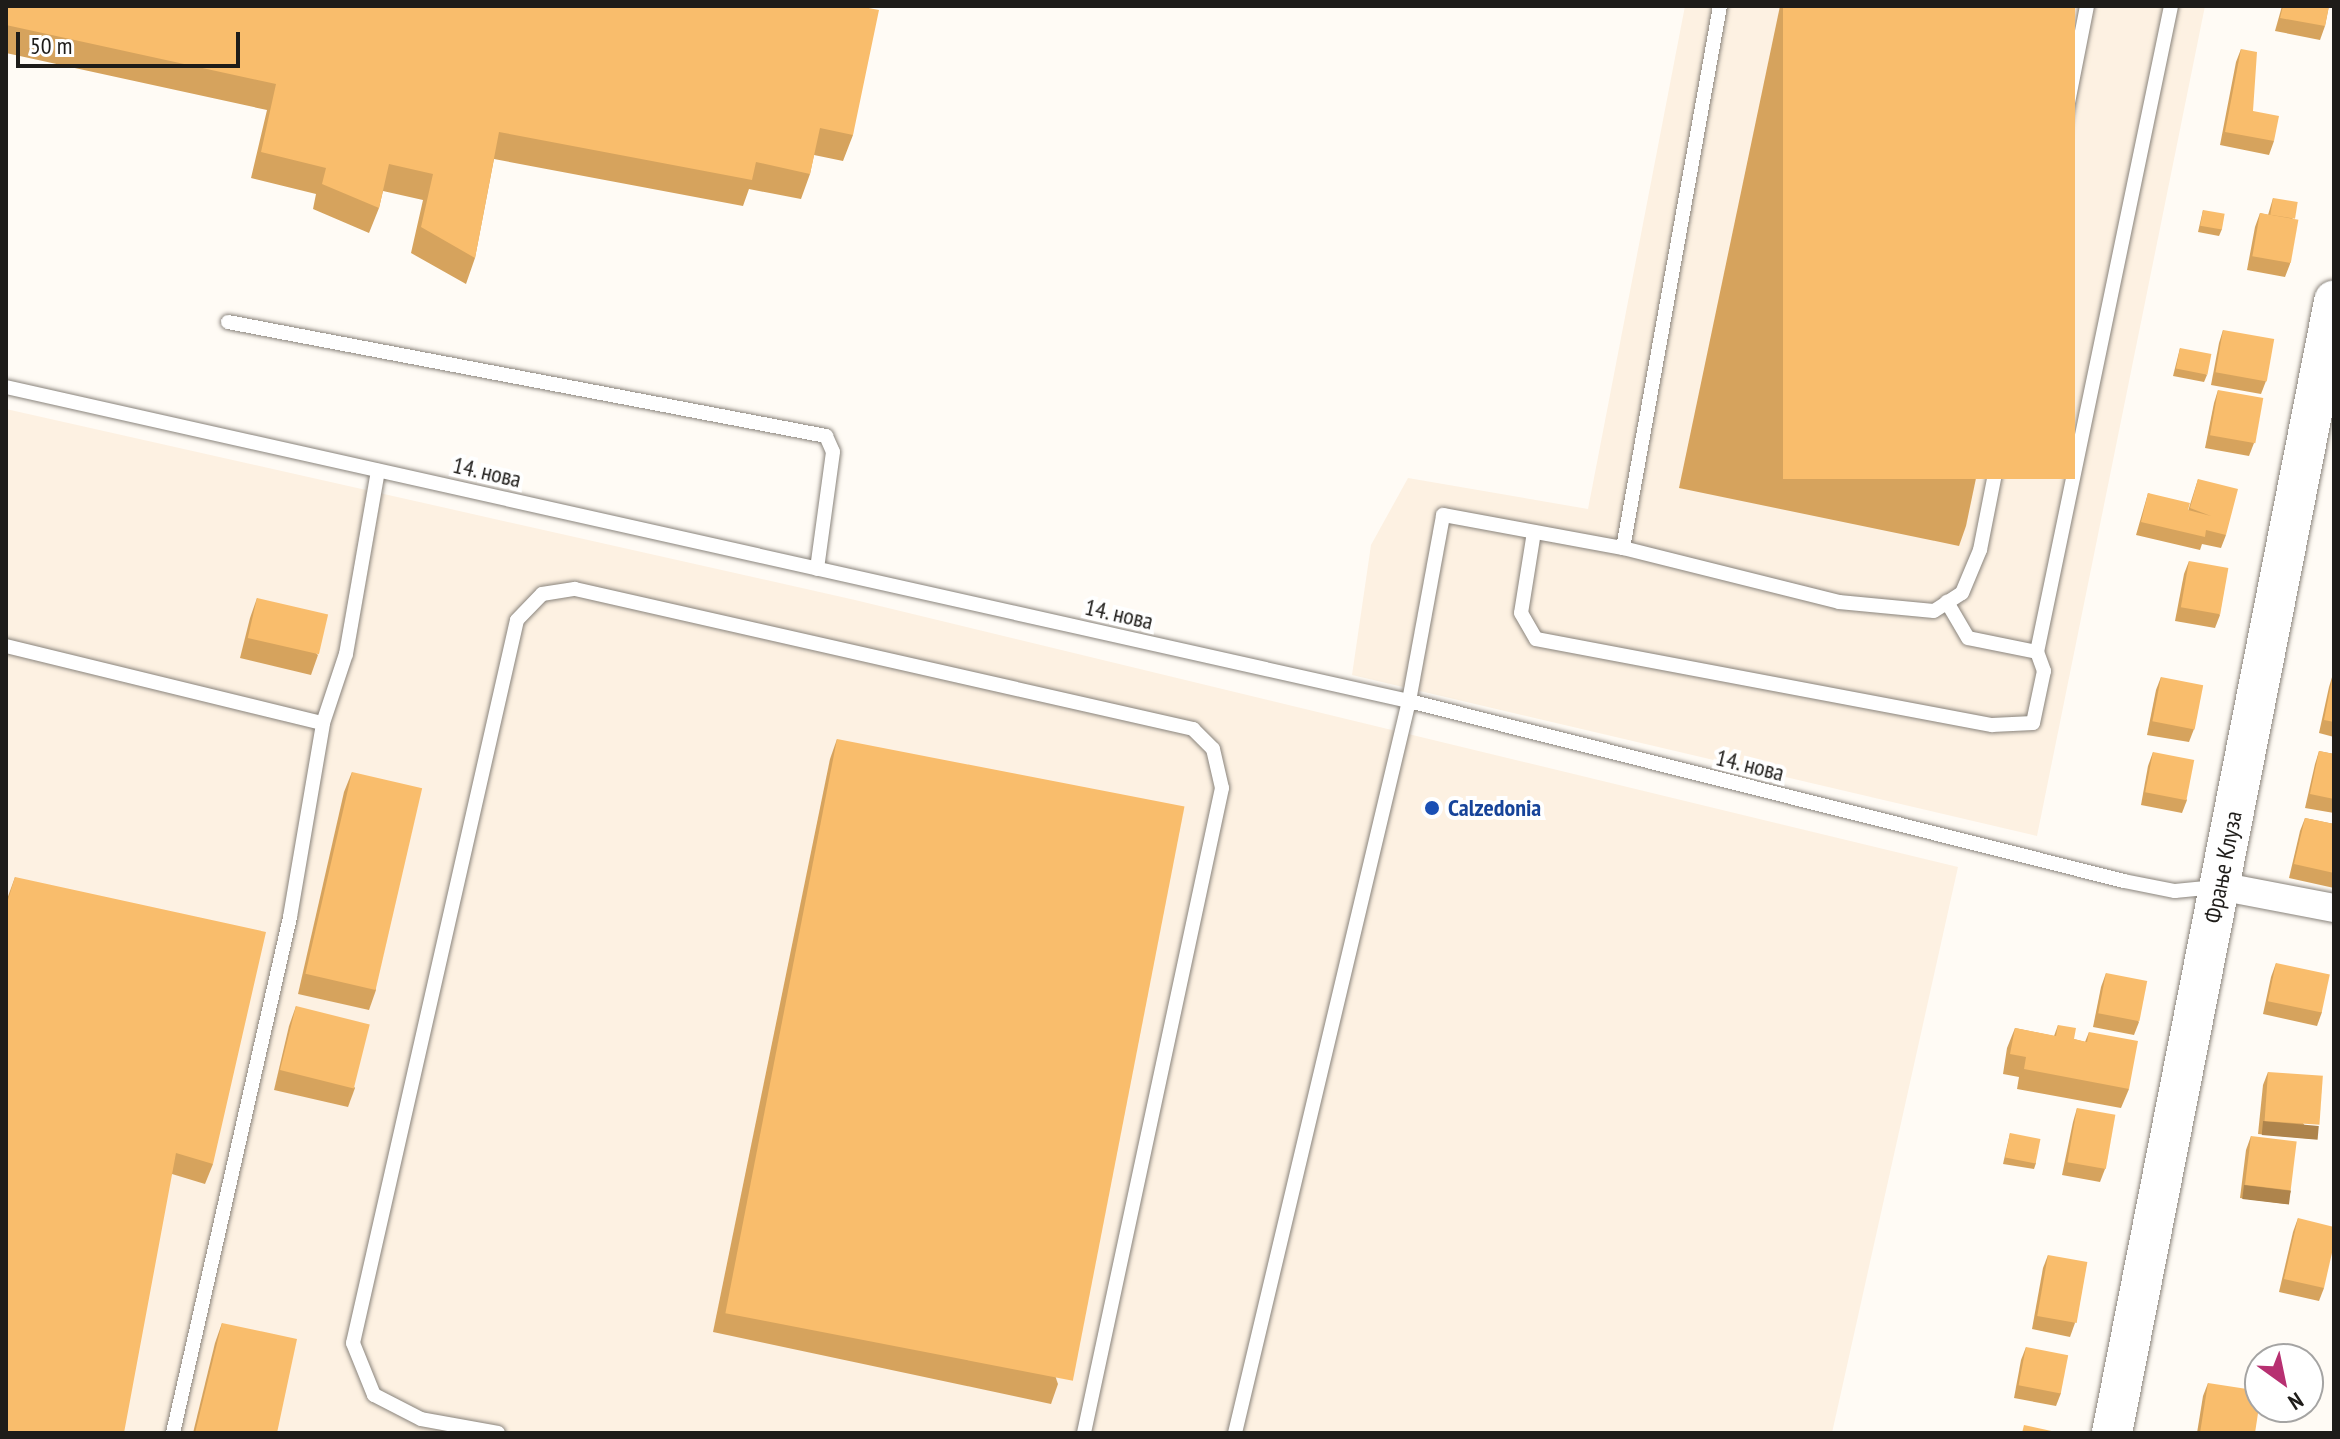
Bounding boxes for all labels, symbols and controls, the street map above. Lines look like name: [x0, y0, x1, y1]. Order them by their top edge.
scale bar: [20, 16, 244, 66]
text: 50 m: [30, 30, 72, 61]
street label: 14. нова: [449, 450, 525, 494]
street label: 14. нова: [1081, 592, 1157, 636]
street label: 14. нова: [1712, 742, 1788, 788]
place label: Calzedonia: [1448, 794, 1541, 822]
marker: Calzedonia: [1423, 799, 1441, 817]
street label: Фрање Клуза: [2198, 809, 2248, 925]
north arrow: [2244, 1343, 2324, 1423]
text: N: [2283, 1386, 2309, 1416]

